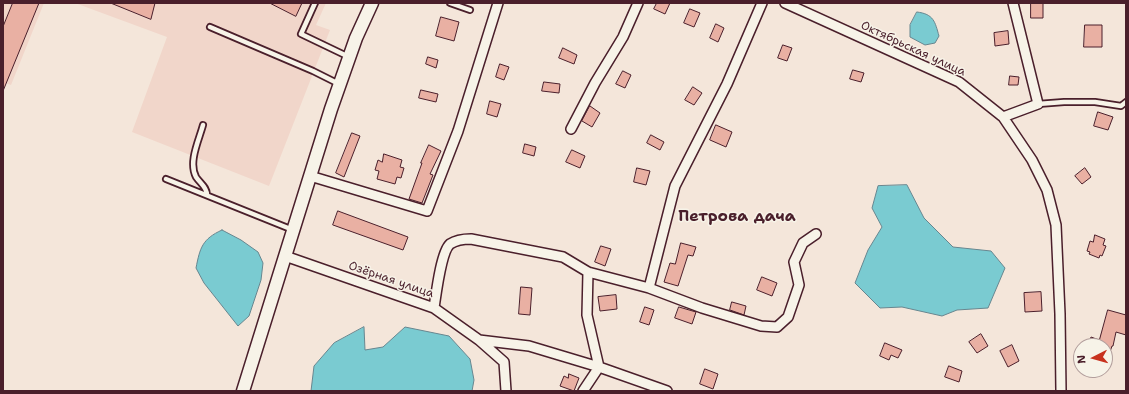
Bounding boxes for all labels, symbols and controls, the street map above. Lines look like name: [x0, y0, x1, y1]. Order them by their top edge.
street label: Октябрьская улица: [858, 18, 968, 80]
district label: Петрова дача: [678, 207, 796, 227]
street label: Озёрная улица: [346, 259, 436, 301]
north arrow: [1073, 338, 1113, 378]
text: N: [1074, 354, 1089, 364]

